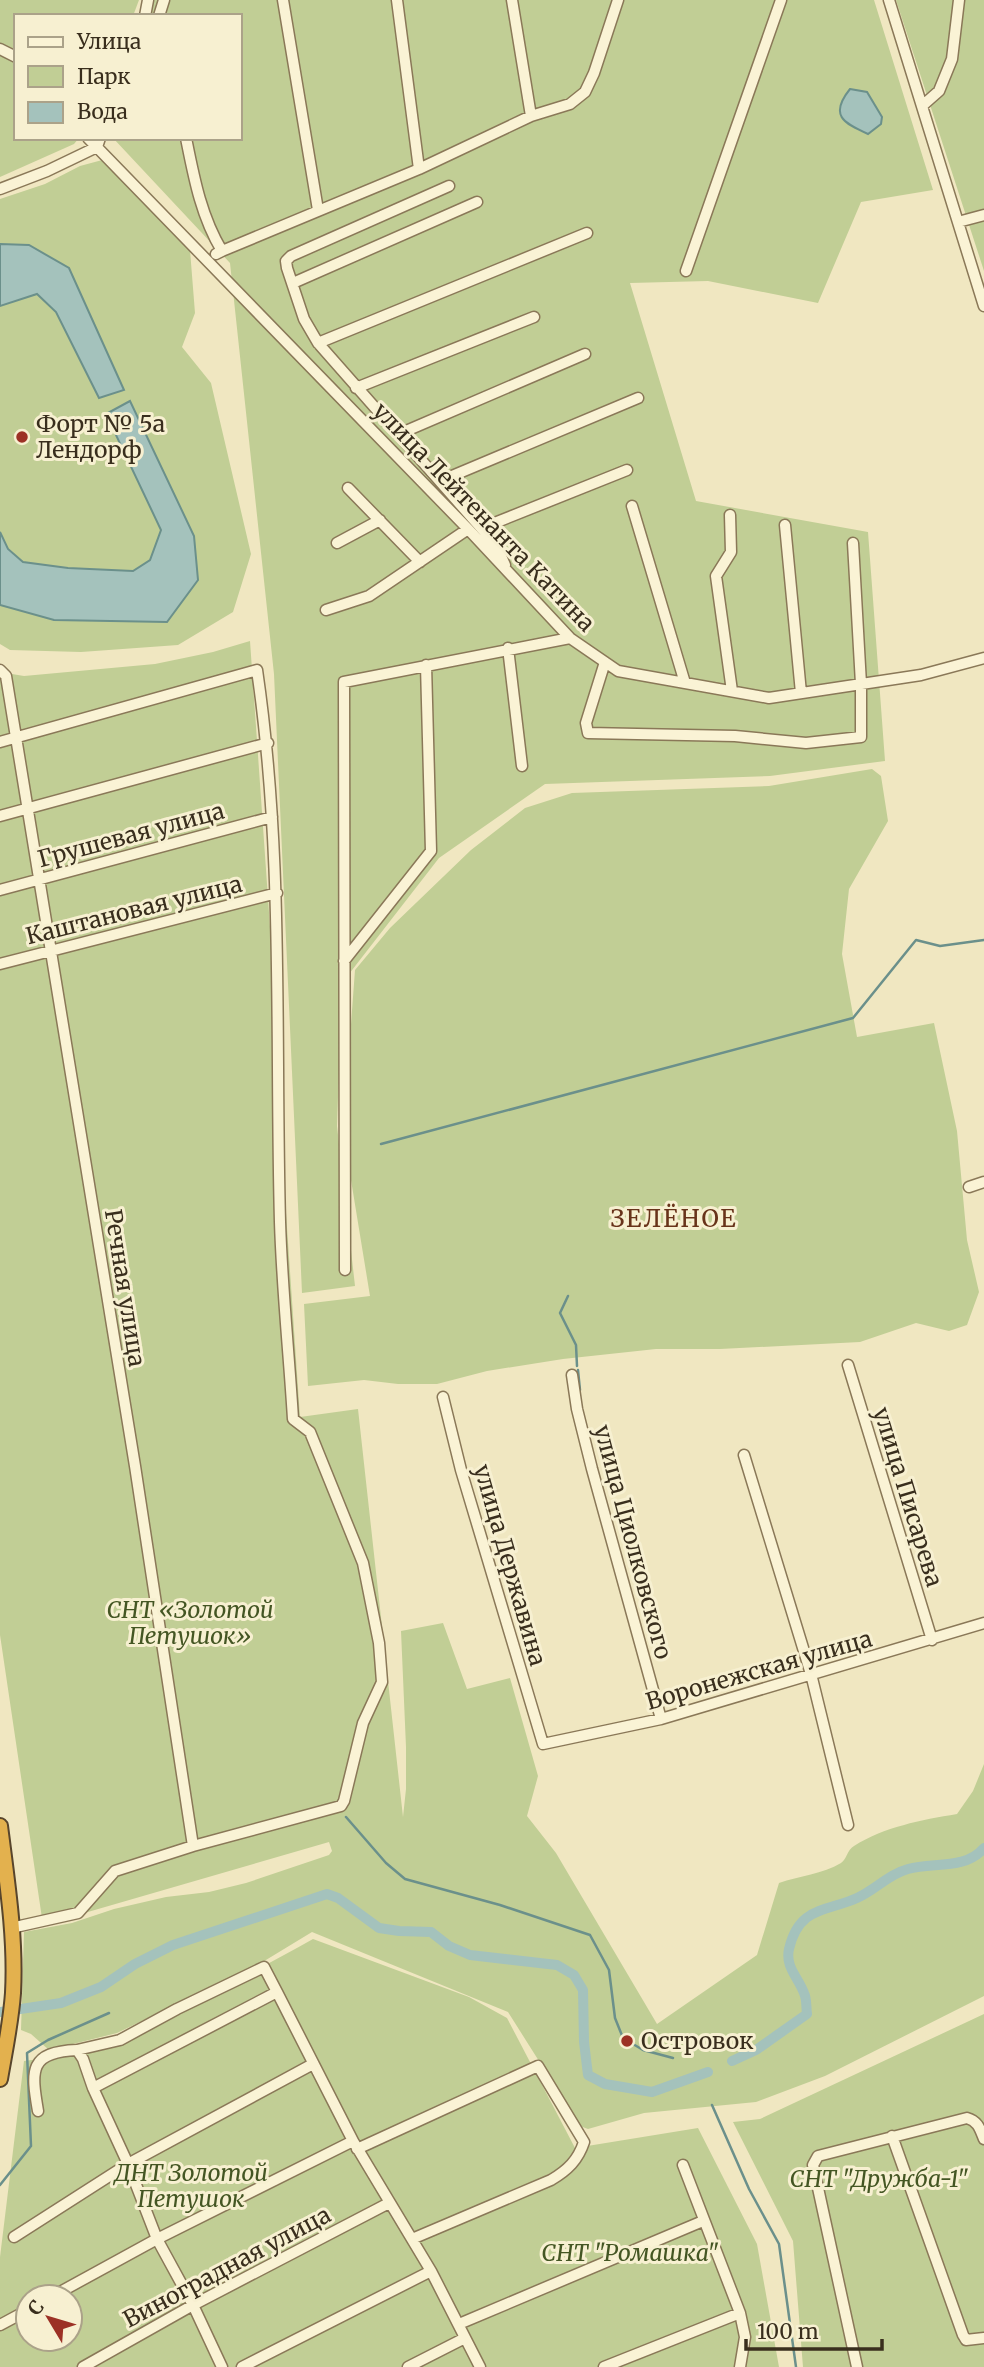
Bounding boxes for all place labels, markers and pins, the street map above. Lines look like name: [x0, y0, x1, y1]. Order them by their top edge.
place label: Форт № 5а Лендорф: [36, 409, 165, 464]
marker: Форт № 5а Лендорф: [14, 429, 30, 445]
place label: Островок: [641, 2026, 754, 2055]
marker: Островок: [619, 2033, 635, 2049]

